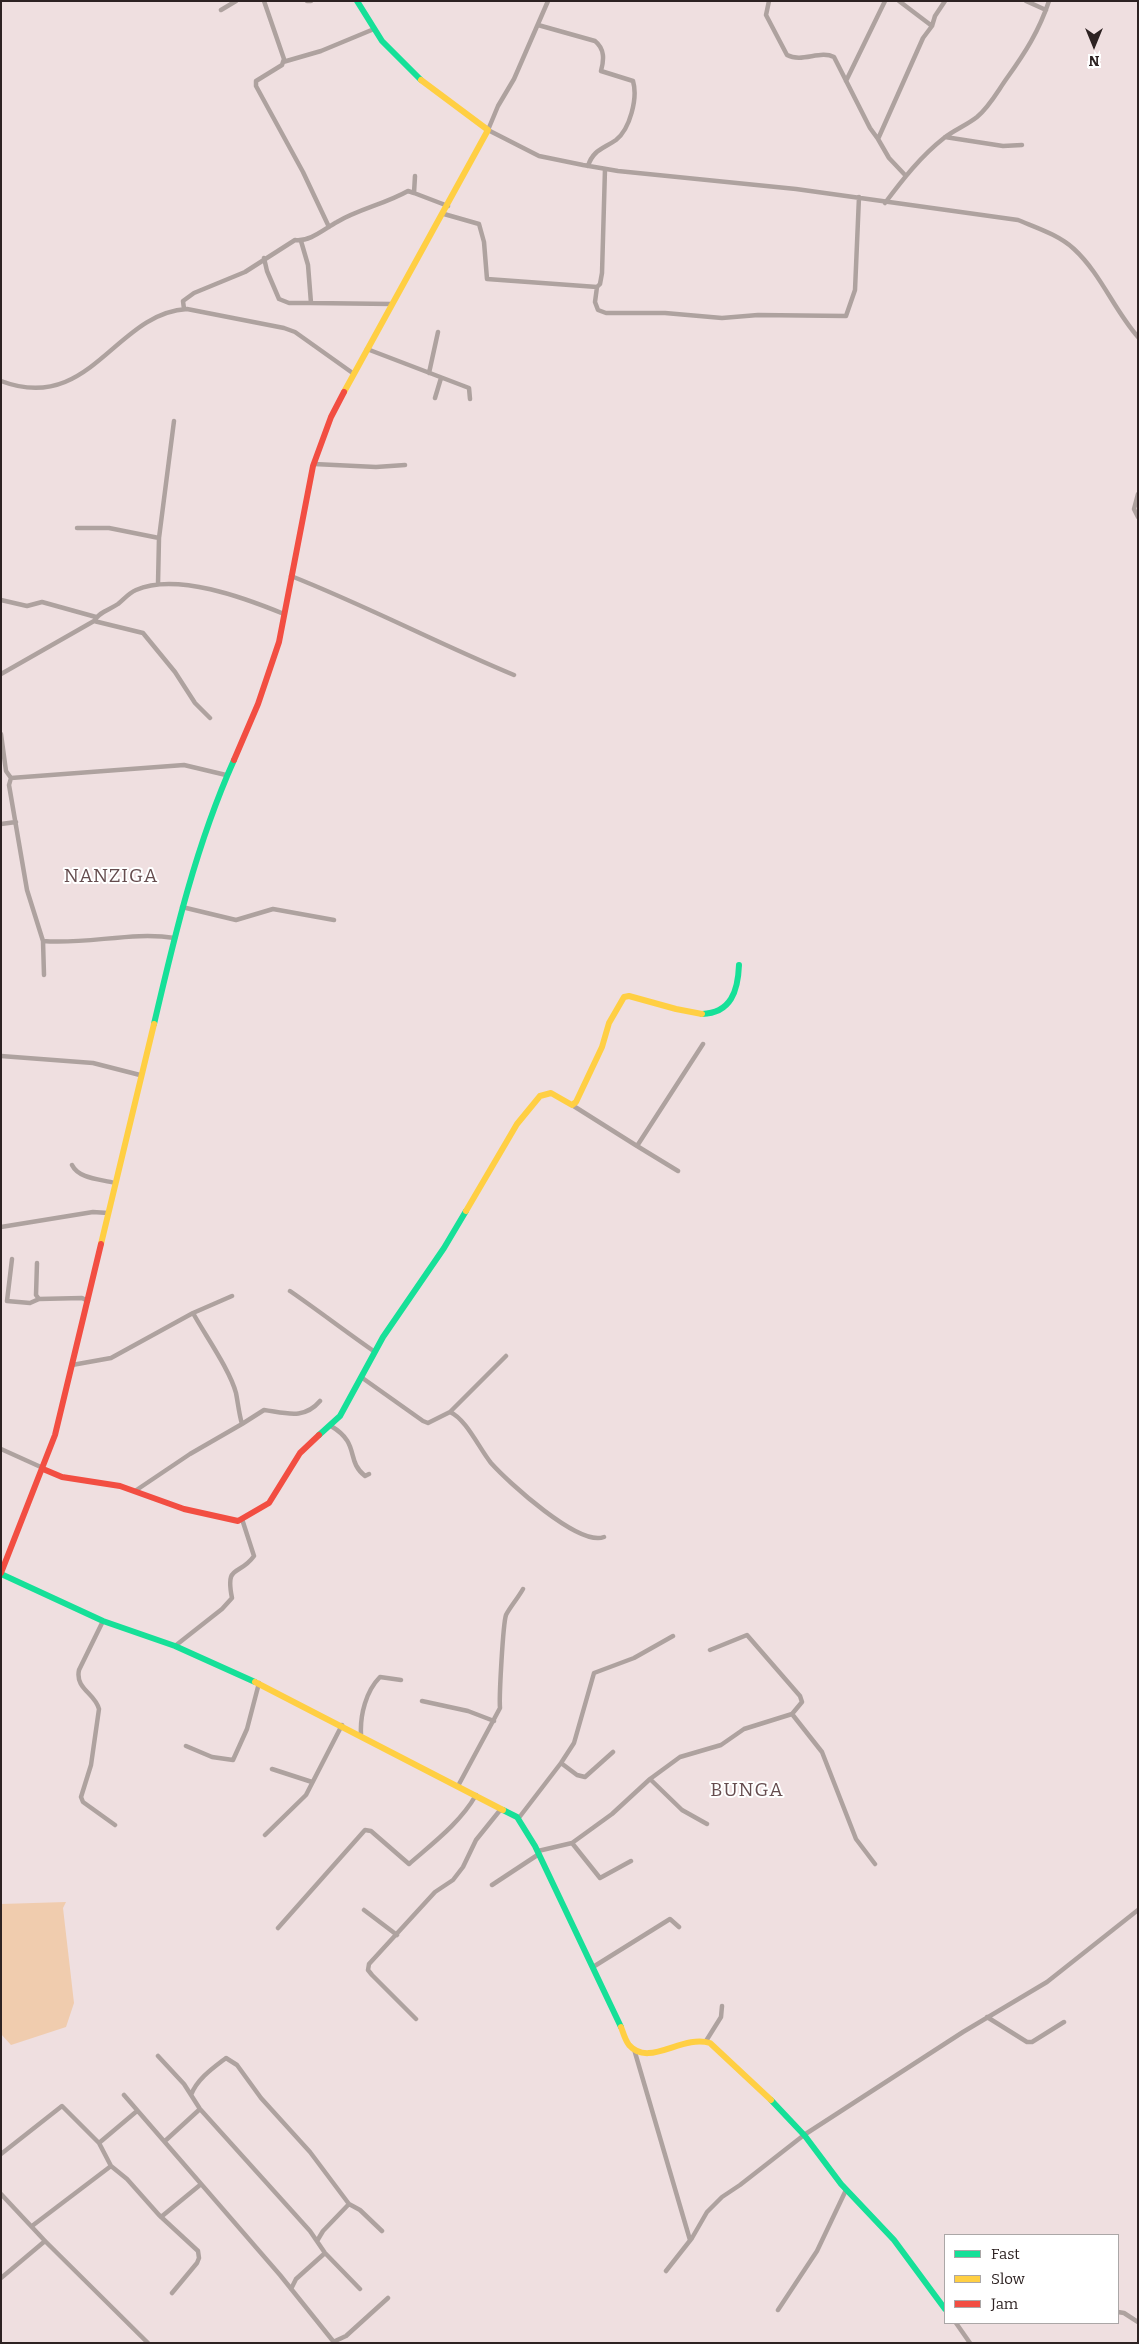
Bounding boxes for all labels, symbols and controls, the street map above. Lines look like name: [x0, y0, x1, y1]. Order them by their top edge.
north arrow: [1069, 20, 1119, 70]
text: N: [1089, 52, 1099, 69]
district label: NANZIGA: [63, 866, 159, 888]
district label: BUNGA: [710, 1780, 784, 1802]
legend: [944, 2234, 1119, 2324]
text: Fast: [991, 2245, 1020, 2263]
text: Slow: [991, 2270, 1025, 2288]
text: Jam: [991, 2295, 1018, 2313]

